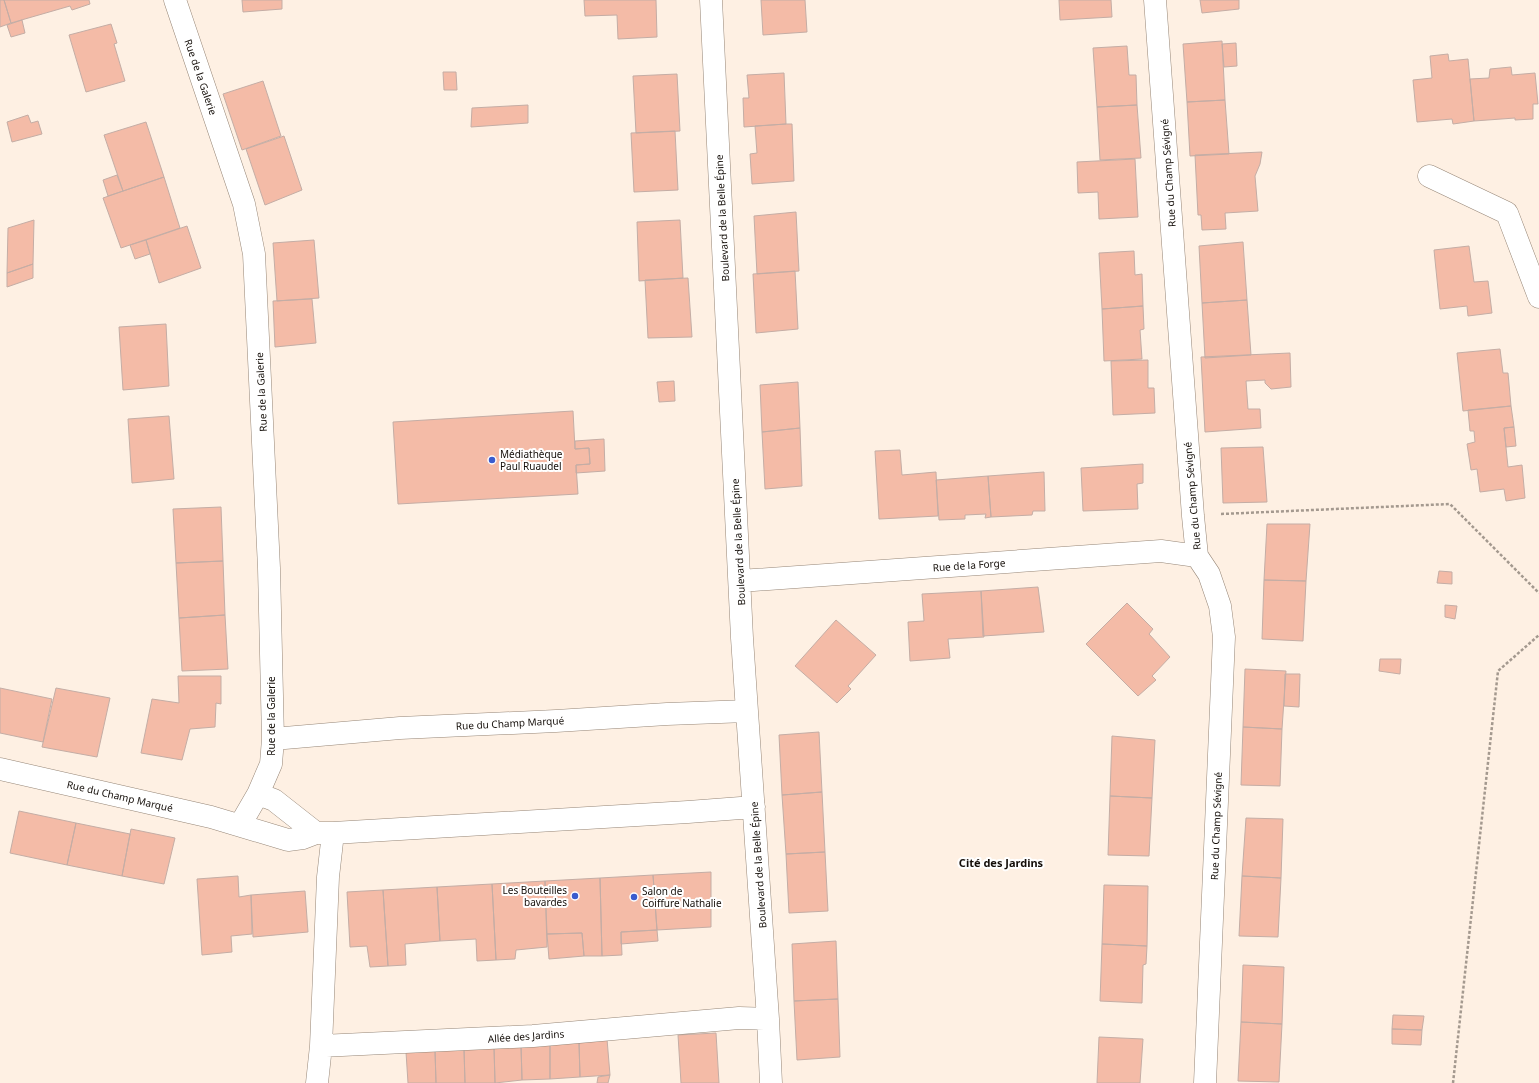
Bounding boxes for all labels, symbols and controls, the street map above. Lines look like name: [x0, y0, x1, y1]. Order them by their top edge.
street label: Rue de la Galerie: [181, 37, 221, 117]
street label: Rue du Champ Sévigné: [1157, 118, 1179, 228]
street label: Boulevard de la Belle Épine: [712, 154, 732, 282]
street label: Rue de la Galerie: [252, 352, 270, 432]
street label: Rue du Champ Sévigné: [1180, 441, 1204, 551]
place label: Médiathèque Paul Ruaudel: [500, 447, 563, 473]
marker: Médiathèque Paul Ruaudel: [487, 455, 497, 465]
street label: Boulevard de la Belle Épine: [728, 478, 748, 606]
street label: Rue de la Forge: [932, 555, 1006, 575]
street label: Rue de la Galerie: [264, 676, 278, 756]
street label: Rue du Champ Marqué: [456, 713, 565, 733]
street label: Rue du Champ Sévigné: [1207, 771, 1225, 880]
street label: Rue du Champ Marqué: [66, 777, 175, 815]
street label: Boulevard de la Belle Épine: [747, 801, 769, 929]
district label: Cité des Jardins: [959, 855, 1044, 870]
place label: Les Bouteilles bavardes: [503, 883, 567, 909]
place label: Salon de Coiffure Nathalie: [642, 884, 722, 910]
marker: Les Bouteilles bavardes: [570, 891, 580, 901]
marker: Salon de Coiffure Nathalie: [629, 892, 639, 902]
street label: Allée des Jardins: [487, 1026, 565, 1046]

